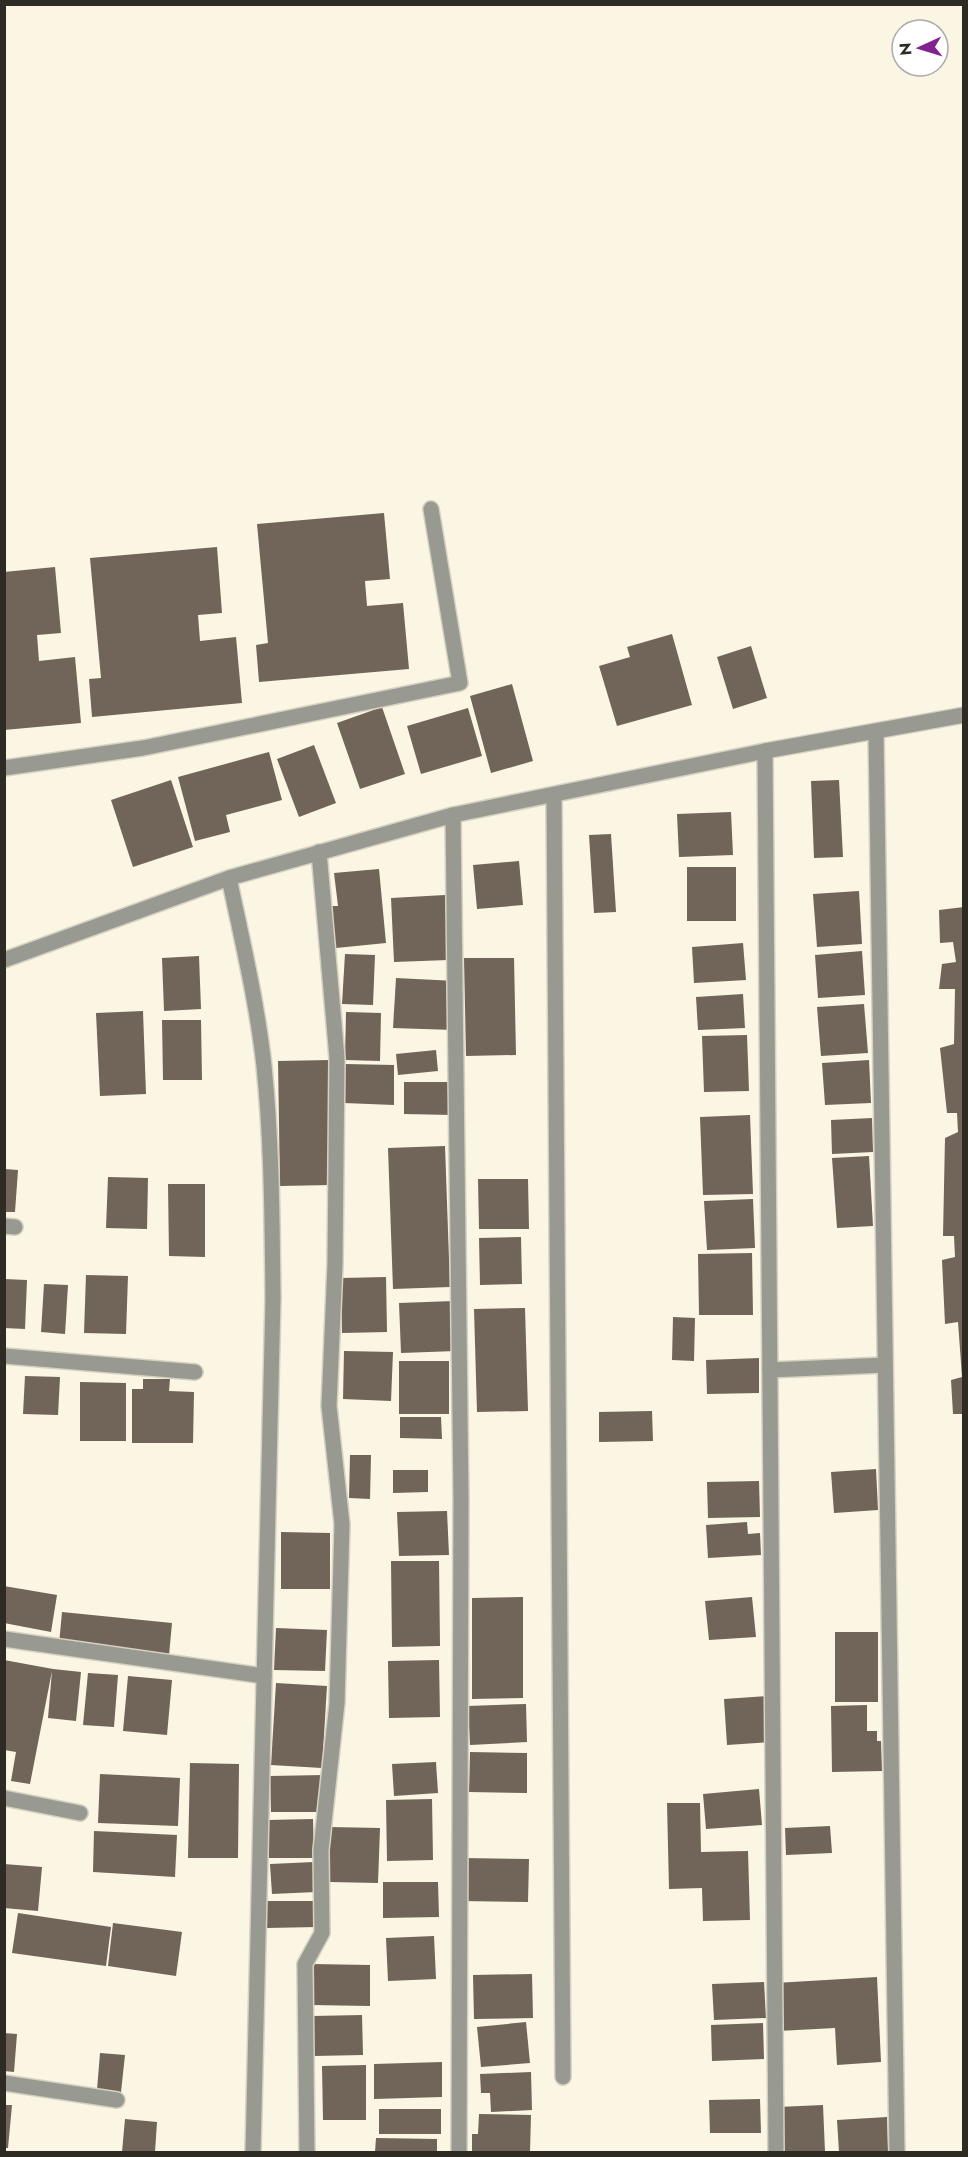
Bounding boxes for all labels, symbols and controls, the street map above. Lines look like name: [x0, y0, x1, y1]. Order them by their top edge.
north arrow: [890, 18, 950, 78]
text: N: [894, 42, 917, 56]

